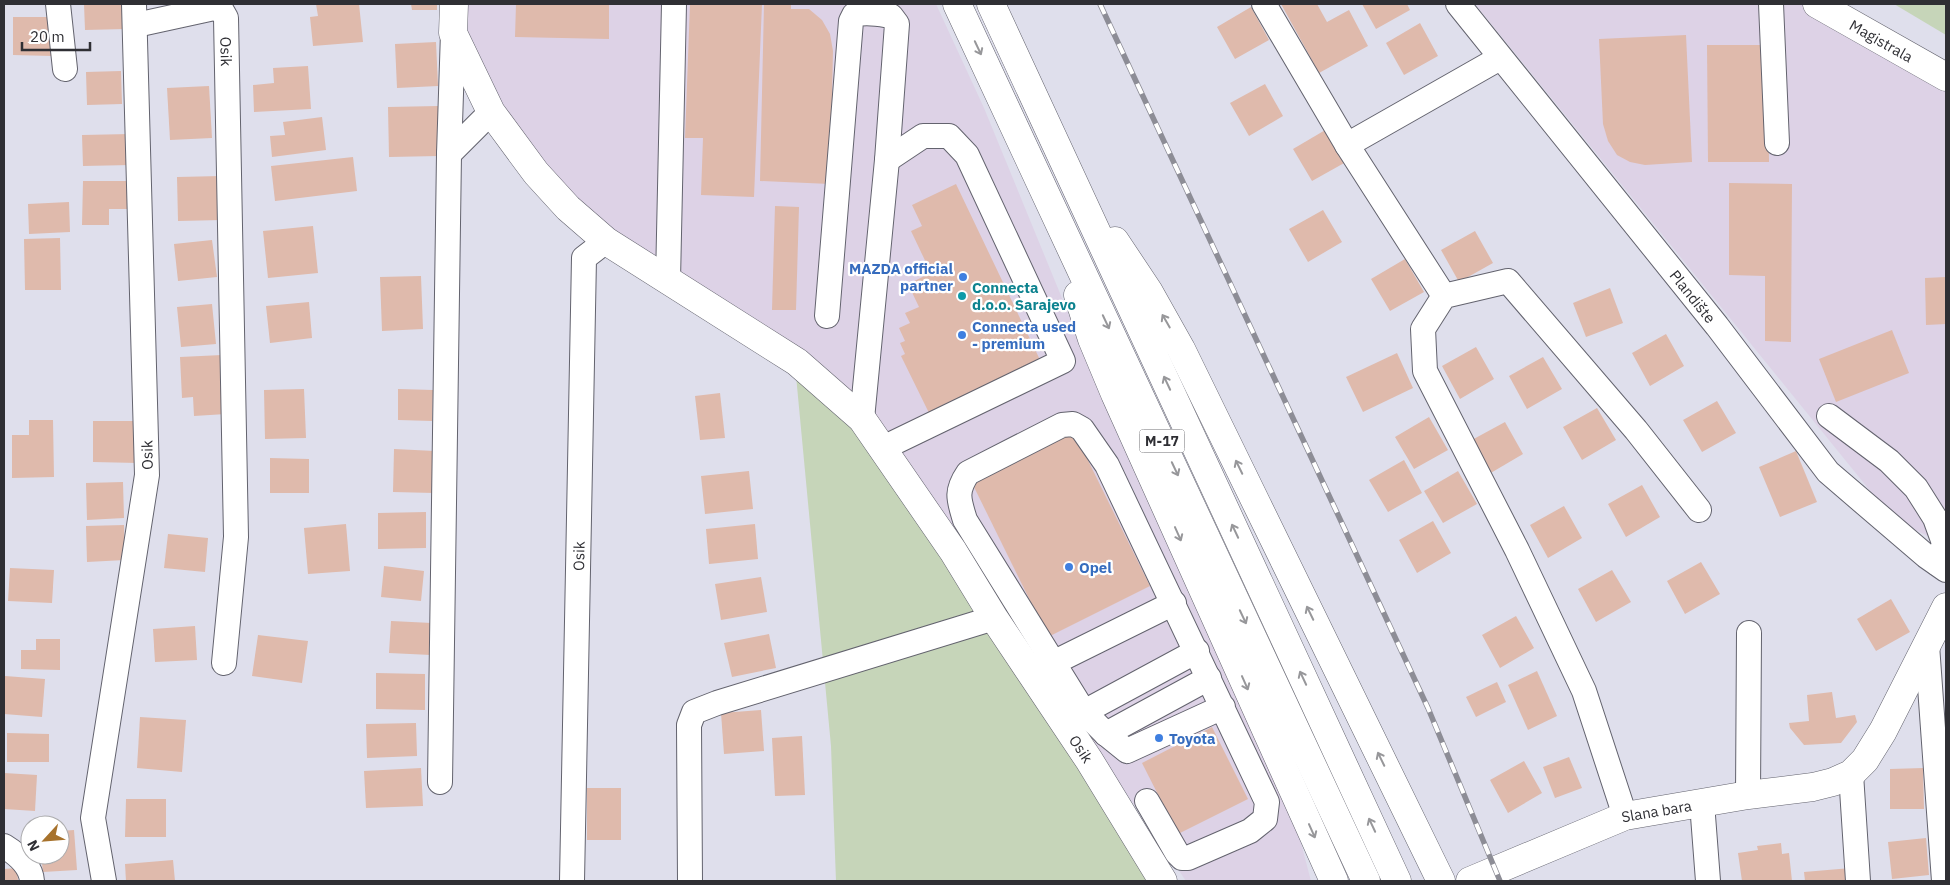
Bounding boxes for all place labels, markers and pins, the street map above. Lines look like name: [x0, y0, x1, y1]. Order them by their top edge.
place label: MAZDA official partner: [849, 259, 953, 295]
marker: MAZDA official partner: [957, 271, 969, 283]
place label: Connecta d.o.o. Sarajevo: [972, 278, 1076, 314]
marker: Connecta d.o.o. Sarajevo: [956, 290, 968, 302]
place label: Connecta used - premium: [972, 317, 1076, 353]
marker: Connecta used - premium: [956, 329, 968, 341]
place label: Opel: [1079, 558, 1112, 577]
marker: Opel: [1063, 561, 1075, 573]
place label: Toyota: [1169, 729, 1216, 748]
marker: Toyota: [1153, 732, 1165, 744]

